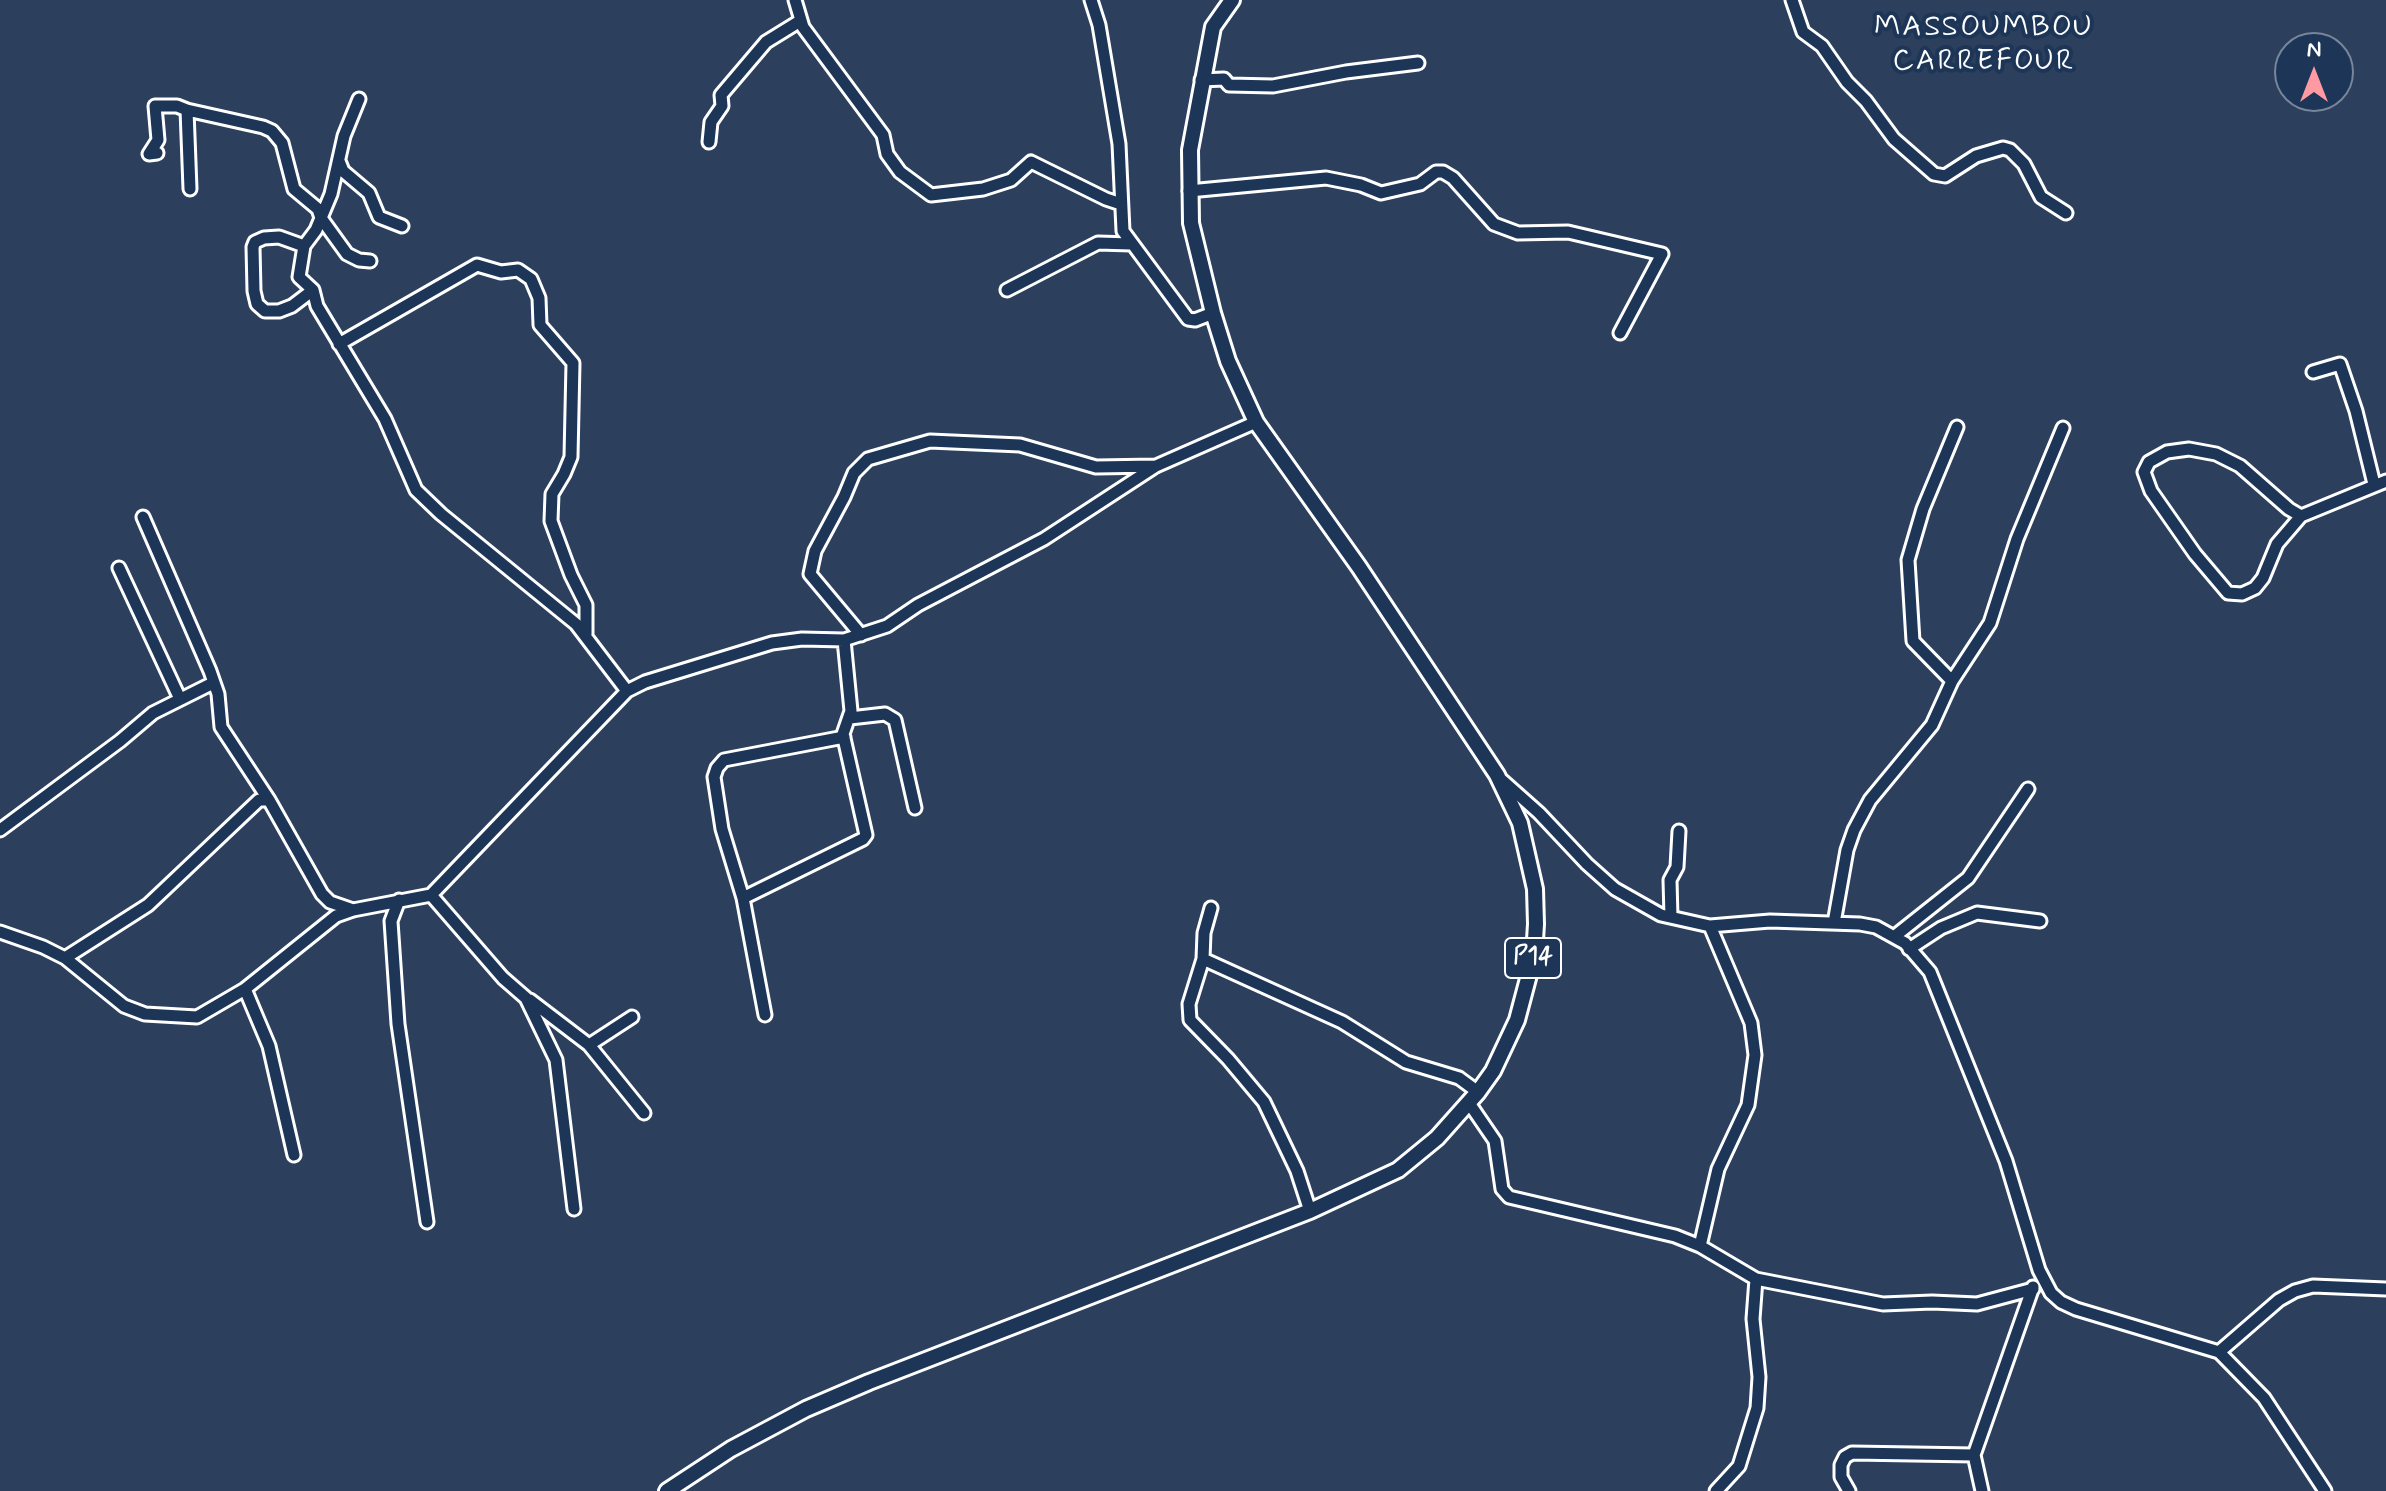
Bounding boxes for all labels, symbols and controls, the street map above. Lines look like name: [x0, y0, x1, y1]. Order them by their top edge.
district label: MASSOUMBOU CARREFOUR: [1875, 11, 2093, 82]
north arrow: [2274, 32, 2354, 112]
text: N: [2307, 36, 2321, 64]
road number: P14: [1505, 938, 1561, 978]

